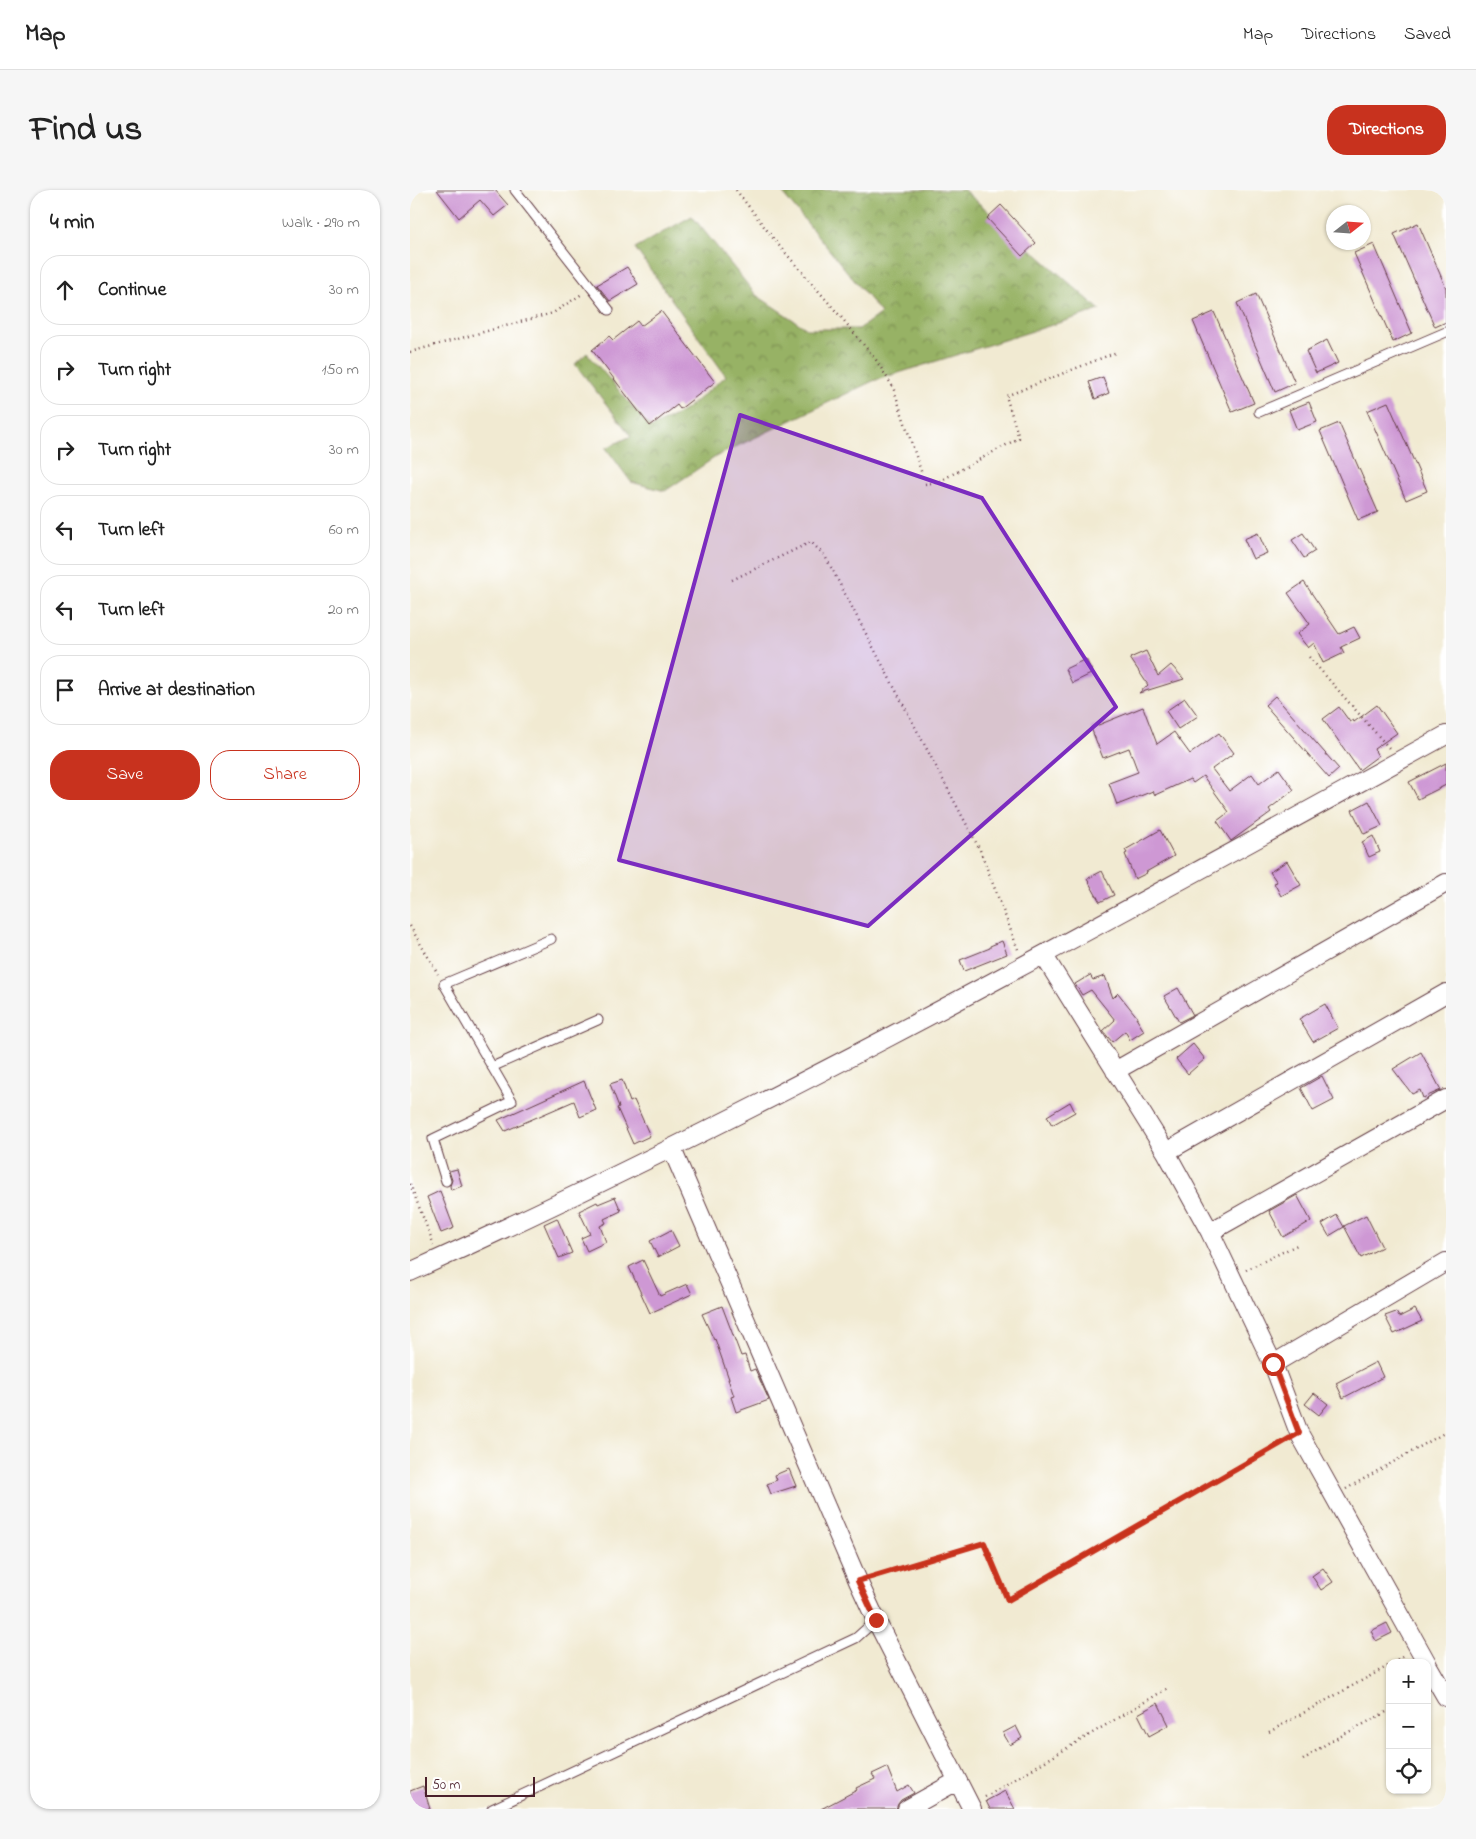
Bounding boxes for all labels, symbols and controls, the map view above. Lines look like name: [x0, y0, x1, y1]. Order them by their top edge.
text: Map: [25, 17, 66, 52]
text: Map: [1243, 22, 1273, 48]
text: Directions: [1301, 22, 1376, 48]
text: Saved: [1404, 22, 1451, 48]
text: Find us: [30, 105, 142, 156]
button: Directions: [1327, 105, 1446, 155]
north arrow: [1326, 205, 1371, 250]
text: 4 min: [50, 208, 94, 238]
text: Walk · 290 m: [282, 211, 360, 235]
icon: ahead: [51, 276, 79, 304]
text: Continue: [98, 277, 166, 304]
text: 30 m: [329, 278, 359, 302]
icon: right: [51, 356, 79, 384]
text: Turn right: [98, 357, 171, 384]
text: 150 m: [321, 358, 359, 382]
icon: right: [51, 436, 79, 464]
text: Turn right: [98, 437, 171, 464]
text: 30 m: [329, 438, 359, 462]
icon: left: [51, 516, 79, 544]
text: Turn left: [98, 517, 165, 544]
text: 60 m: [329, 518, 359, 542]
icon: left: [51, 596, 79, 624]
text: Turn left: [98, 597, 165, 624]
text: 20 m: [328, 598, 359, 622]
icon: arrive: [51, 676, 79, 704]
text: Arrive at destination: [98, 677, 255, 704]
button: Save: [50, 750, 200, 800]
button: Share: [210, 750, 360, 800]
route start: [1262, 1353, 1285, 1376]
route end: [865, 1609, 888, 1632]
map controls: [1386, 1659, 1431, 1794]
button: +: [1386, 1659, 1431, 1704]
button: −: [1386, 1704, 1431, 1749]
button: locate: [1386, 1749, 1431, 1794]
scale bar: [425, 1774, 535, 1797]
text: 50 m: [432, 1775, 460, 1796]

